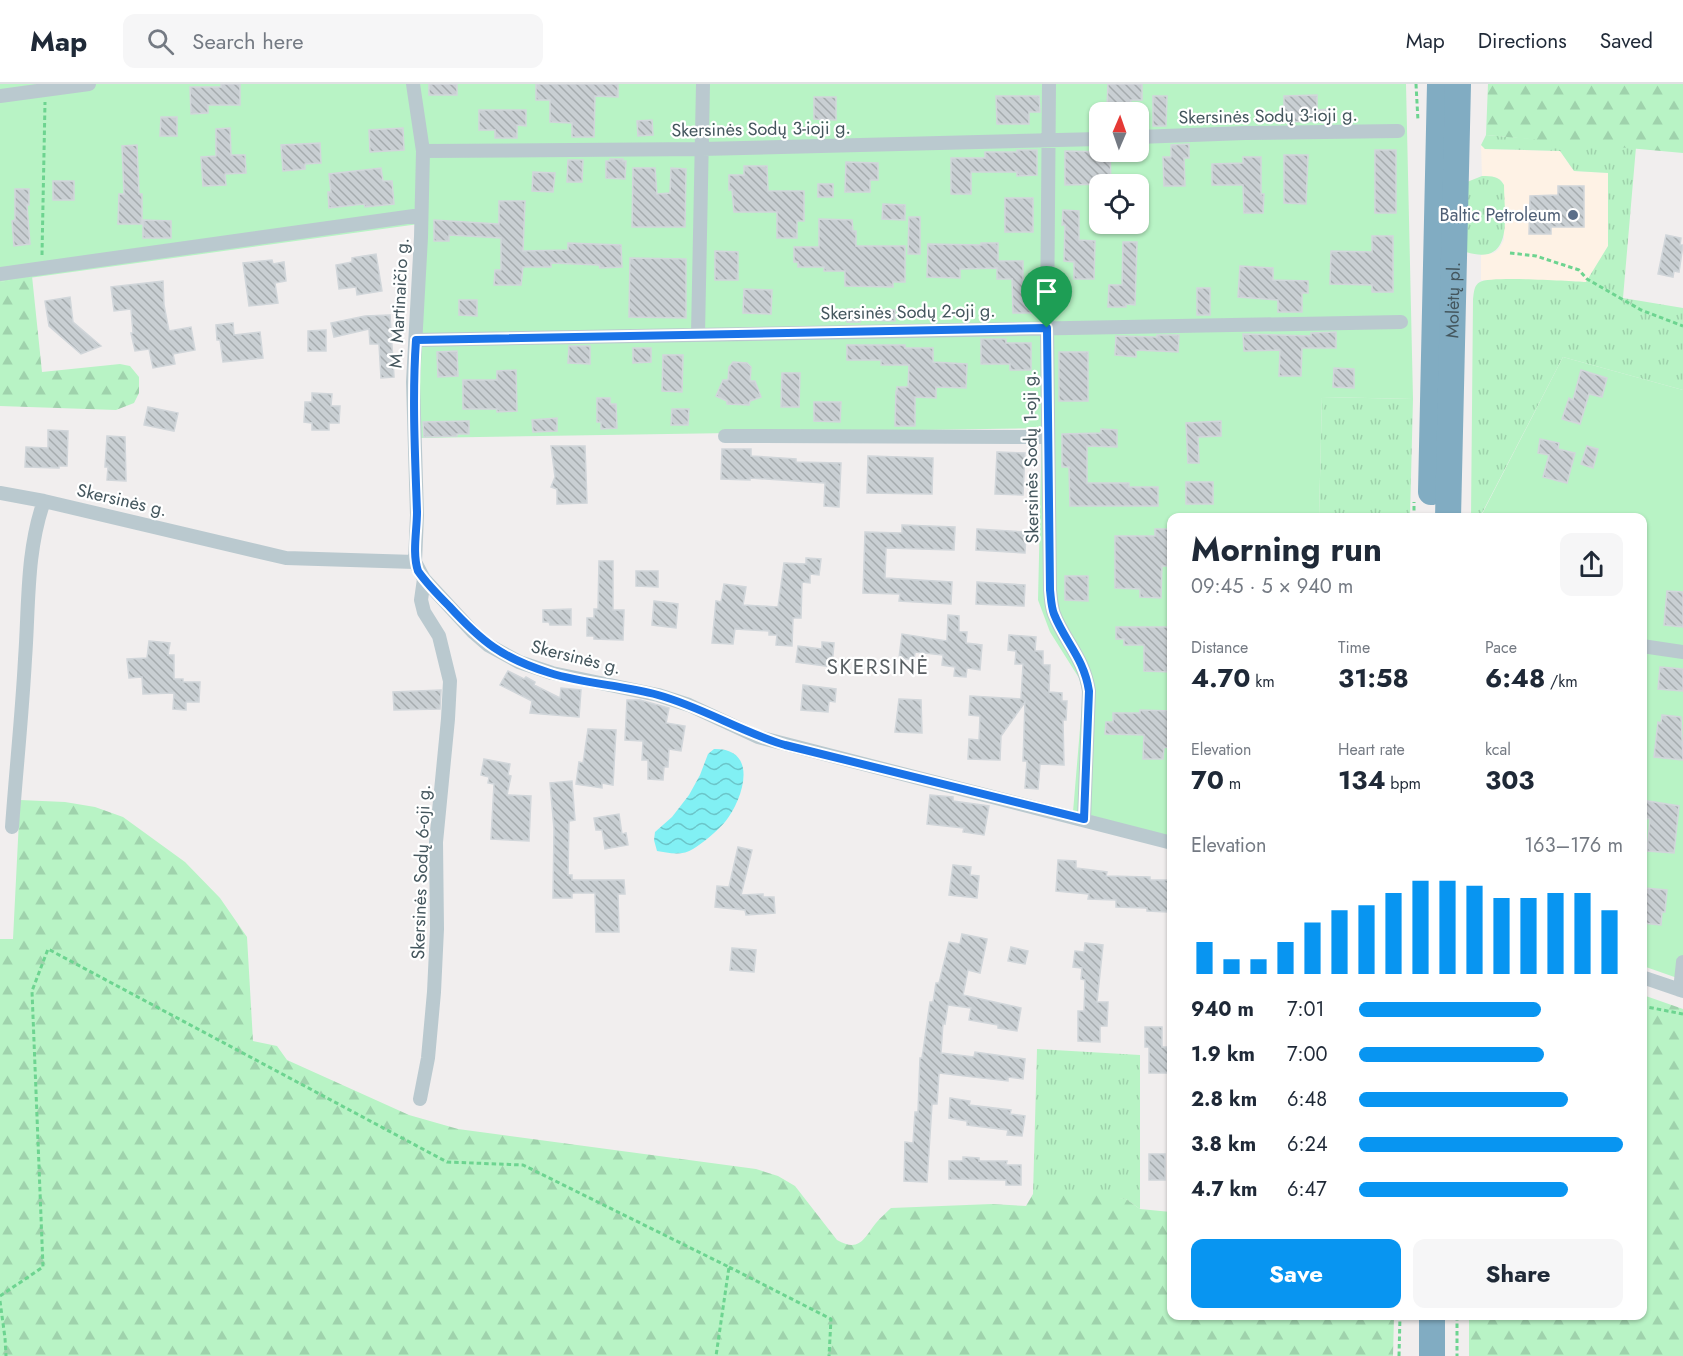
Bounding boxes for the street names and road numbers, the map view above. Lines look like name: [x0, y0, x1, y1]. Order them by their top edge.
street label: Skersinės Sodų 3-ioji g.: [1178, 101, 1358, 131]
street label: Skersinės Sodų 3-ioji g.: [671, 114, 851, 144]
street label: M. Martinaičio g.: [383, 237, 415, 369]
street label: Molėtų pl.: [1439, 261, 1467, 339]
street label: Skersinės Sodų 2-oji g.: [820, 297, 996, 327]
street label: Skersinės Sodų 1-oji g.: [1016, 370, 1046, 544]
street label: Skersinės g.: [74, 477, 170, 523]
street label: Skersinės g.: [528, 633, 624, 681]
street label: Skersinės Sodų 6-oji g.: [405, 784, 437, 960]

